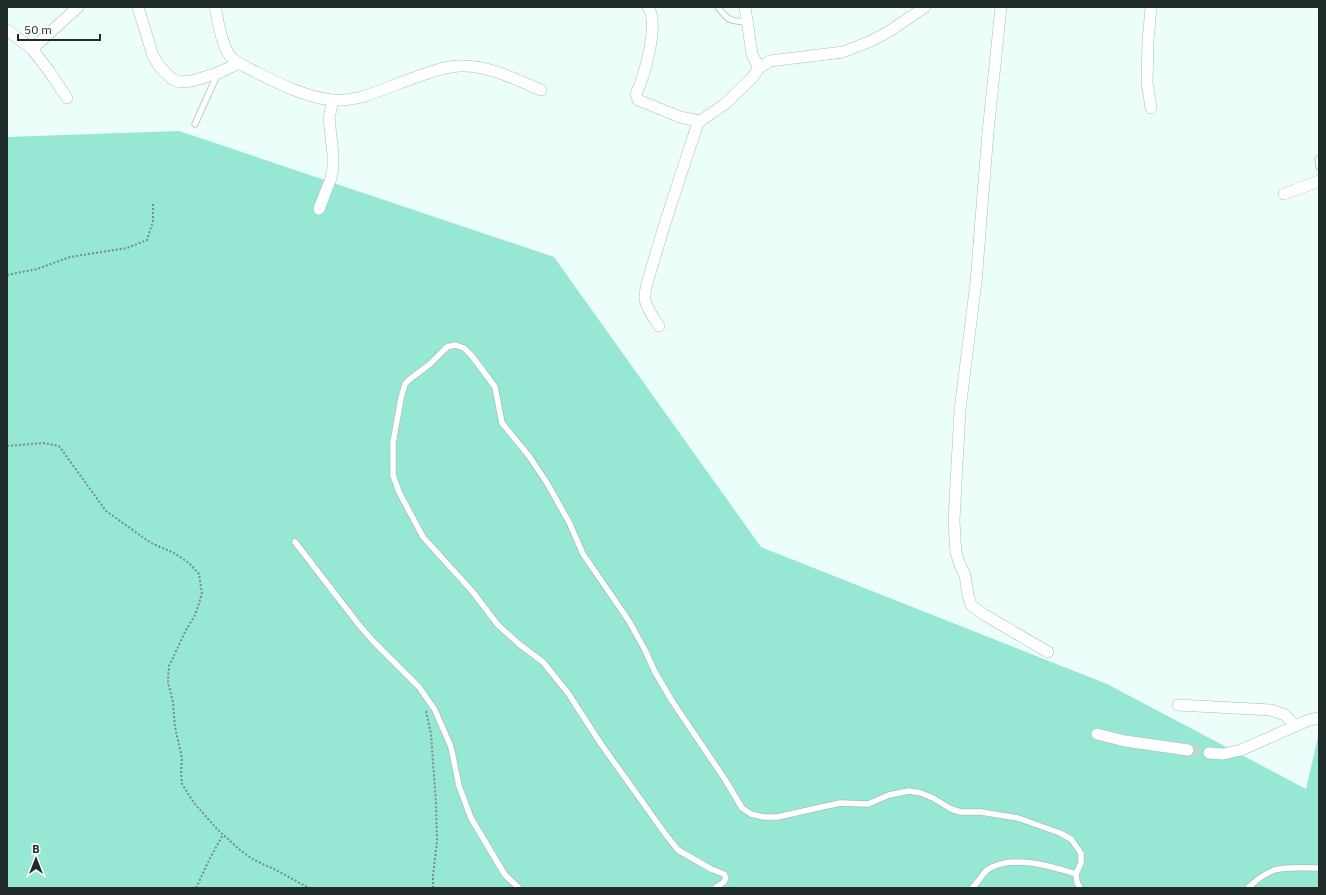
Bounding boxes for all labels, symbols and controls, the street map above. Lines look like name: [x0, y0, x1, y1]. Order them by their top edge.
scale bar: [18, 16, 100, 42]
text: 50 m: [24, 22, 52, 37]
north arrow: [16, 839, 56, 879]
text: B: [32, 842, 40, 856]

